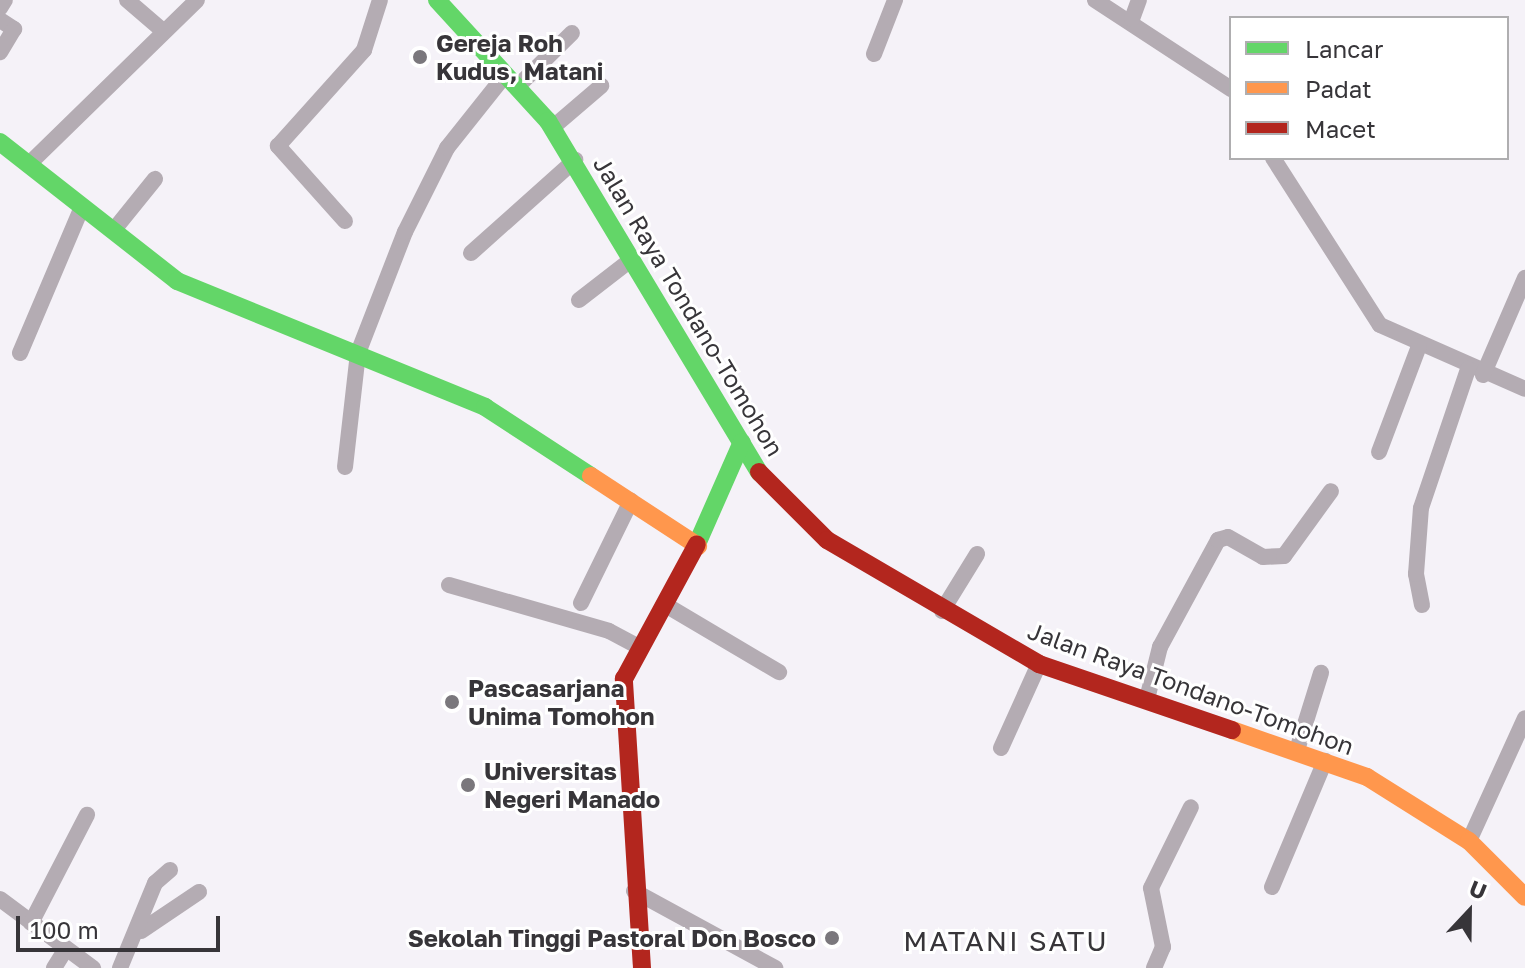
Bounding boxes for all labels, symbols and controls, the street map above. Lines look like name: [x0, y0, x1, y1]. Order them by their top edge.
legend: [1229, 16, 1509, 160]
place label: Gereja Roh Kudus, Matani: [436, 29, 603, 85]
text: Lancar: [1305, 34, 1383, 63]
marker: Gereja Roh Kudus, Matani: [411, 48, 429, 66]
text: Padat: [1305, 74, 1372, 103]
text: Macet: [1305, 114, 1376, 143]
street label: Jalan Raya Tondano-Tomohon: [588, 151, 790, 461]
street label: Jalan Raya Tondano-Tomohon: [1024, 616, 1358, 760]
place label: Pascasarjana Unima Tomohon: [468, 674, 654, 730]
marker: Pascasarjana Unima Tomohon: [443, 693, 461, 711]
place label: Universitas Negeri Manado: [484, 757, 660, 813]
marker: Universitas Negeri Manado: [459, 776, 477, 794]
north arrow: [1429, 872, 1509, 952]
text: U: [1466, 874, 1491, 905]
scale bar: [20, 900, 224, 950]
text: 100 m: [30, 915, 99, 944]
place label: Sekolah Tinggi Pastoral Don Bosco: [408, 924, 816, 952]
district label: MATANI SATU: [903, 924, 1109, 958]
marker: Sekolah Tinggi Pastoral Don Bosco: [823, 929, 841, 947]

